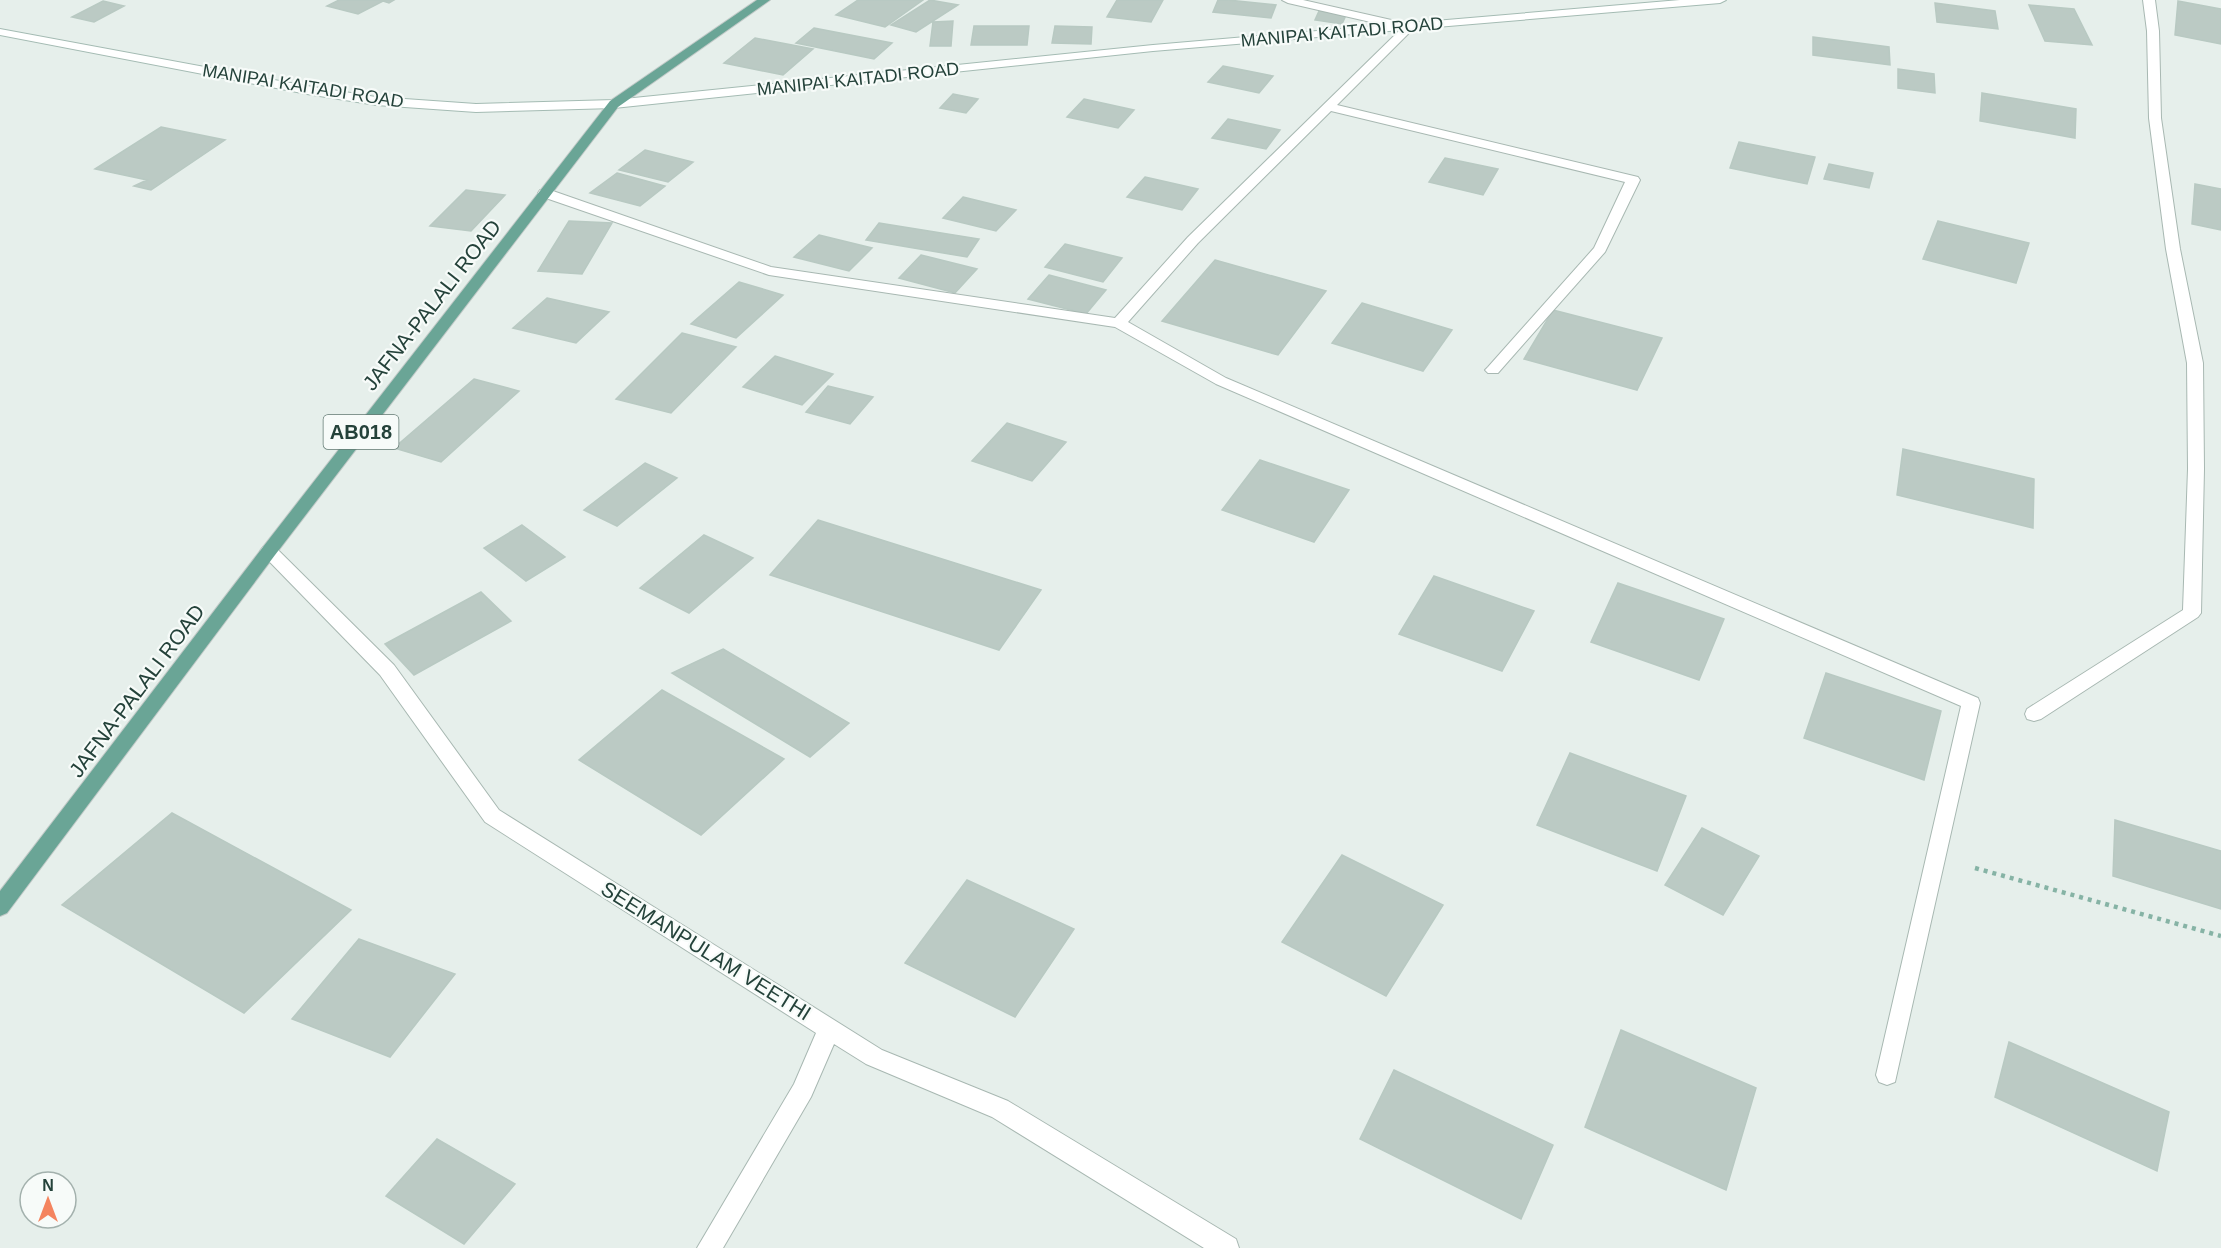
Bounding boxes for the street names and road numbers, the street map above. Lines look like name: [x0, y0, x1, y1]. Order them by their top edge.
street label: MANIPAI KAITADI ROAD: [1240, 13, 1444, 51]
street label: MANIPAI KAITADI ROAD: [756, 58, 960, 100]
street label: MANIPAI KAITADI ROAD: [201, 60, 405, 112]
street label: JAFNA-PALALI ROAD: [358, 215, 505, 394]
road number: AB018: [324, 415, 398, 449]
street label: JAFNA-PALALI ROAD: [64, 600, 209, 781]
street label: SEEMANPULAM VEETHI: [597, 877, 815, 1025]

